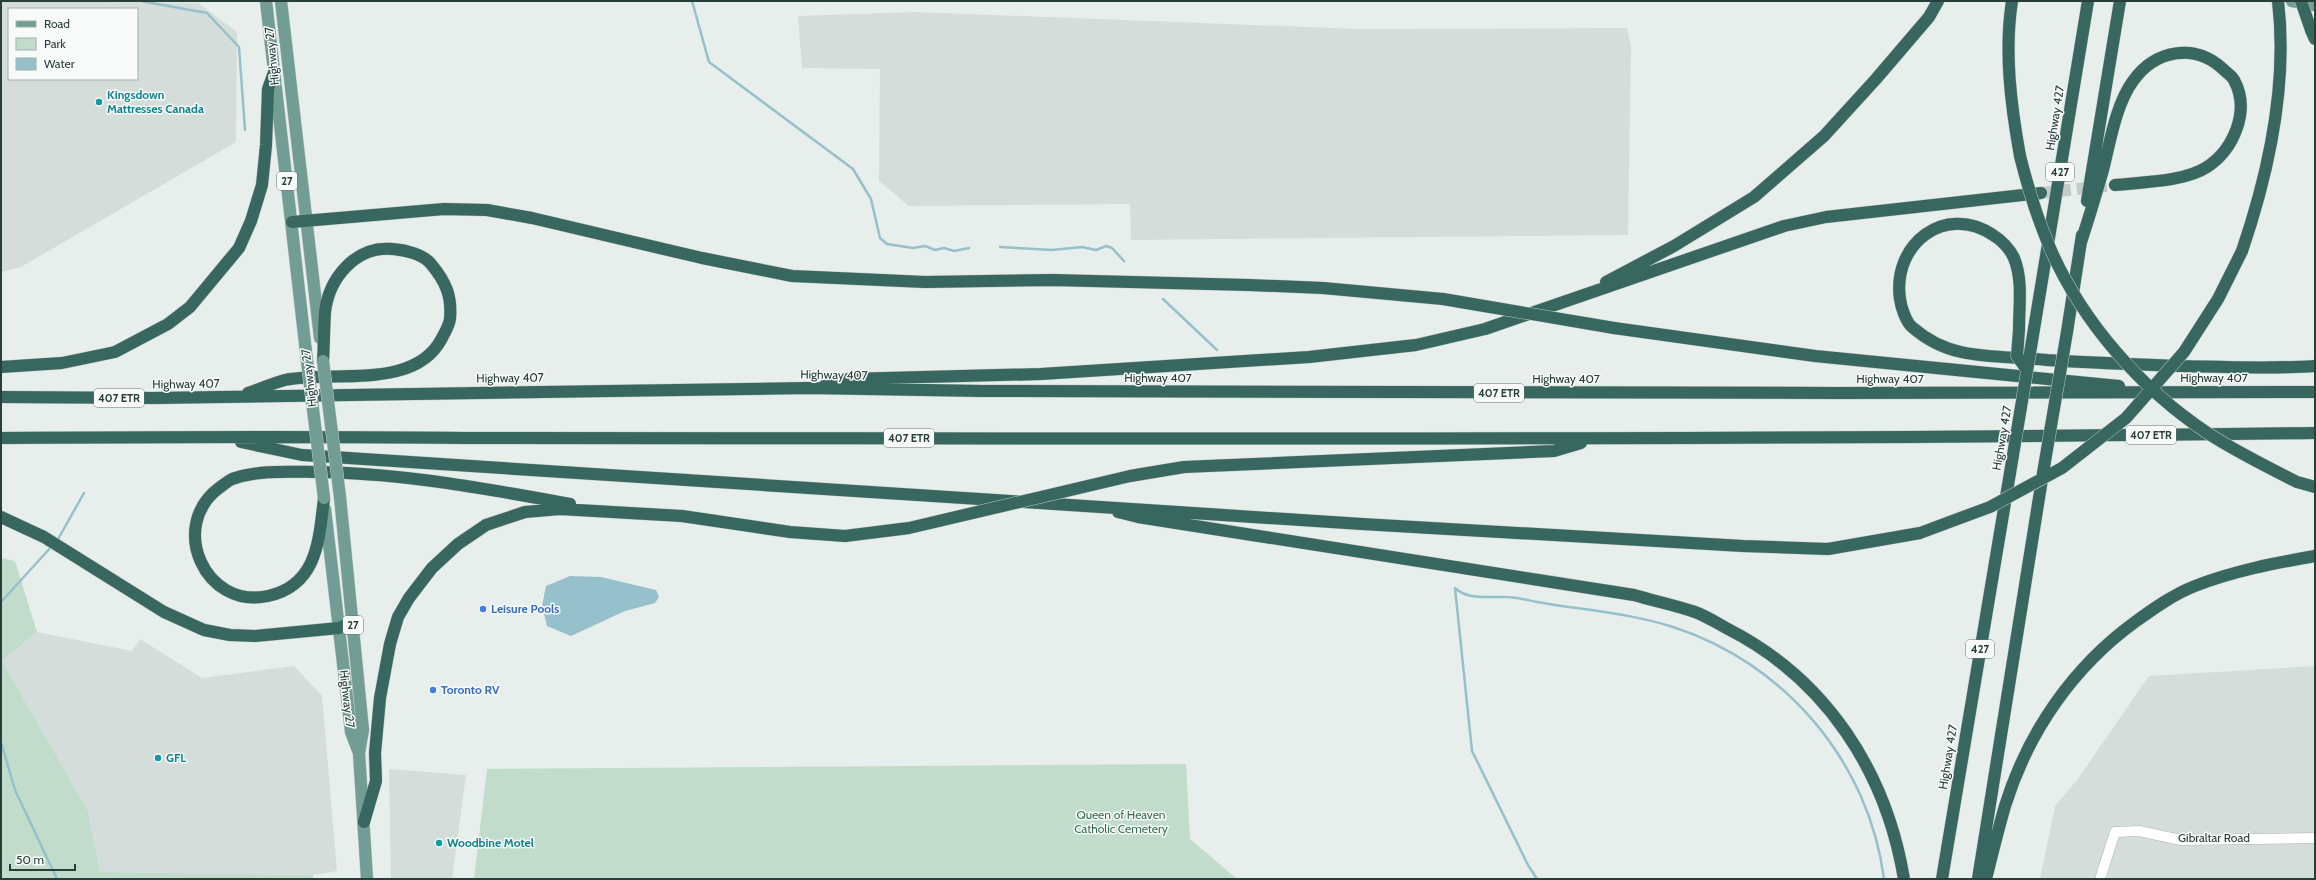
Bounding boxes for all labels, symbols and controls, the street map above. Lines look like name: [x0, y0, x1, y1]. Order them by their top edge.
legend: [8, 8, 138, 80]
text: Road: [44, 16, 70, 31]
street label: Highway 27: [261, 26, 282, 86]
text: Park: [44, 36, 66, 51]
text: Water: [44, 56, 75, 71]
street label: Highway 427: [2042, 84, 2067, 151]
place label: Kingsdown Mattresses Canada: [107, 87, 204, 116]
marker: Kingsdown Mattresses Canada: [94, 97, 104, 107]
road number: 427: [2046, 163, 2074, 181]
road number: 27: [277, 172, 297, 190]
street label: Highway 27: [297, 348, 320, 408]
street label: Highway 407: [800, 366, 868, 383]
street label: Highway 407: [476, 369, 544, 386]
street label: Highway 407: [1124, 370, 1192, 385]
street label: Highway 407: [2180, 370, 2248, 385]
street label: Highway 407: [1532, 371, 1600, 386]
street label: Highway 407: [1856, 371, 1924, 386]
street label: Highway 407: [152, 375, 220, 392]
road number: 407 ETR: [1474, 384, 1524, 402]
road number: 407 ETR: [94, 389, 144, 407]
street label: Highway 427: [1988, 404, 2015, 471]
road number: 407 ETR: [2126, 426, 2176, 444]
road number: 407 ETR: [884, 429, 934, 447]
place label: Leisure Pools: [491, 601, 559, 616]
marker: Leisure Pools: [478, 604, 488, 614]
road number: 27: [343, 616, 363, 634]
road number: 427: [1966, 640, 1994, 658]
street label: Highway 27: [336, 669, 359, 729]
place label: Toronto RV: [441, 682, 500, 697]
marker: Toronto RV: [428, 685, 438, 695]
street label: Highway 427: [1935, 723, 1960, 790]
place label: GFL: [166, 750, 186, 765]
marker: GFL: [153, 753, 163, 763]
park label: Queen of Heaven Catholic Cemetery: [1074, 807, 1168, 836]
street label: Gibraltar Road: [2178, 830, 2250, 845]
place label: Woodbine Motel: [447, 835, 534, 850]
marker: Woodbine Motel: [434, 838, 444, 848]
scale bar: [10, 846, 75, 872]
text: 50 m: [16, 852, 44, 867]

